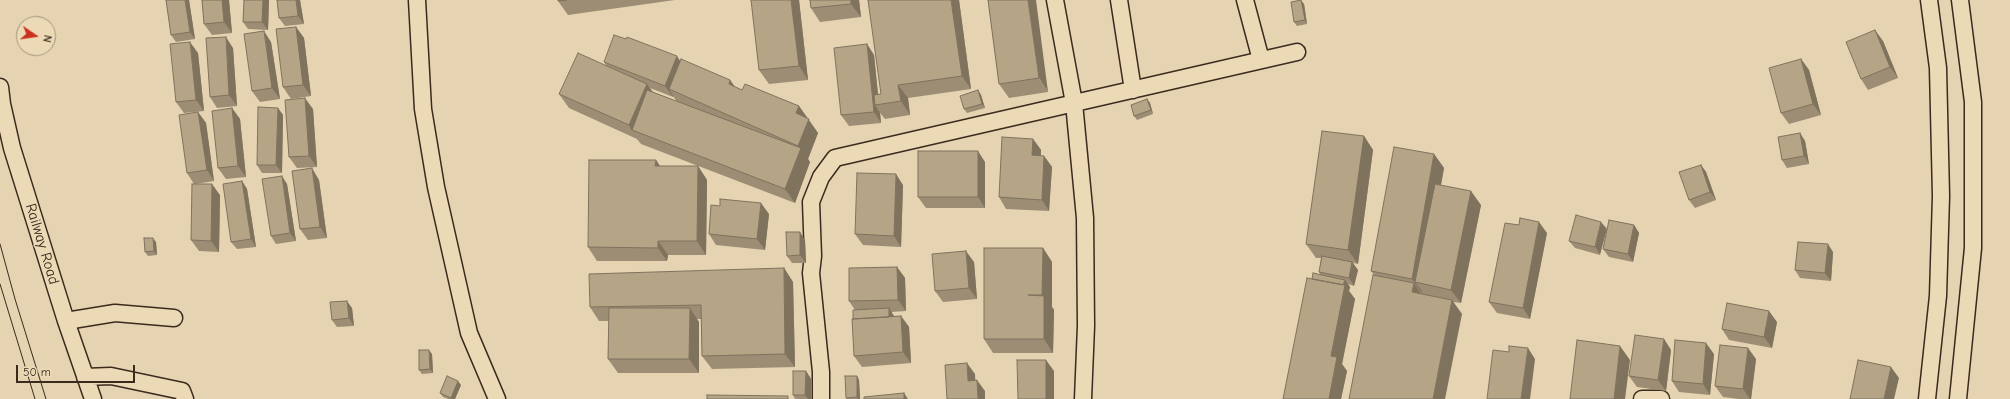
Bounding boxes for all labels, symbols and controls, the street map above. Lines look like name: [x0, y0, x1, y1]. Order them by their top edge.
north arrow: [16, 16, 56, 56]
text: N: [40, 34, 54, 44]
street label: Railway Road: [21, 201, 63, 287]
scale bar: [18, 357, 137, 383]
text: 50 m: [23, 365, 51, 379]

